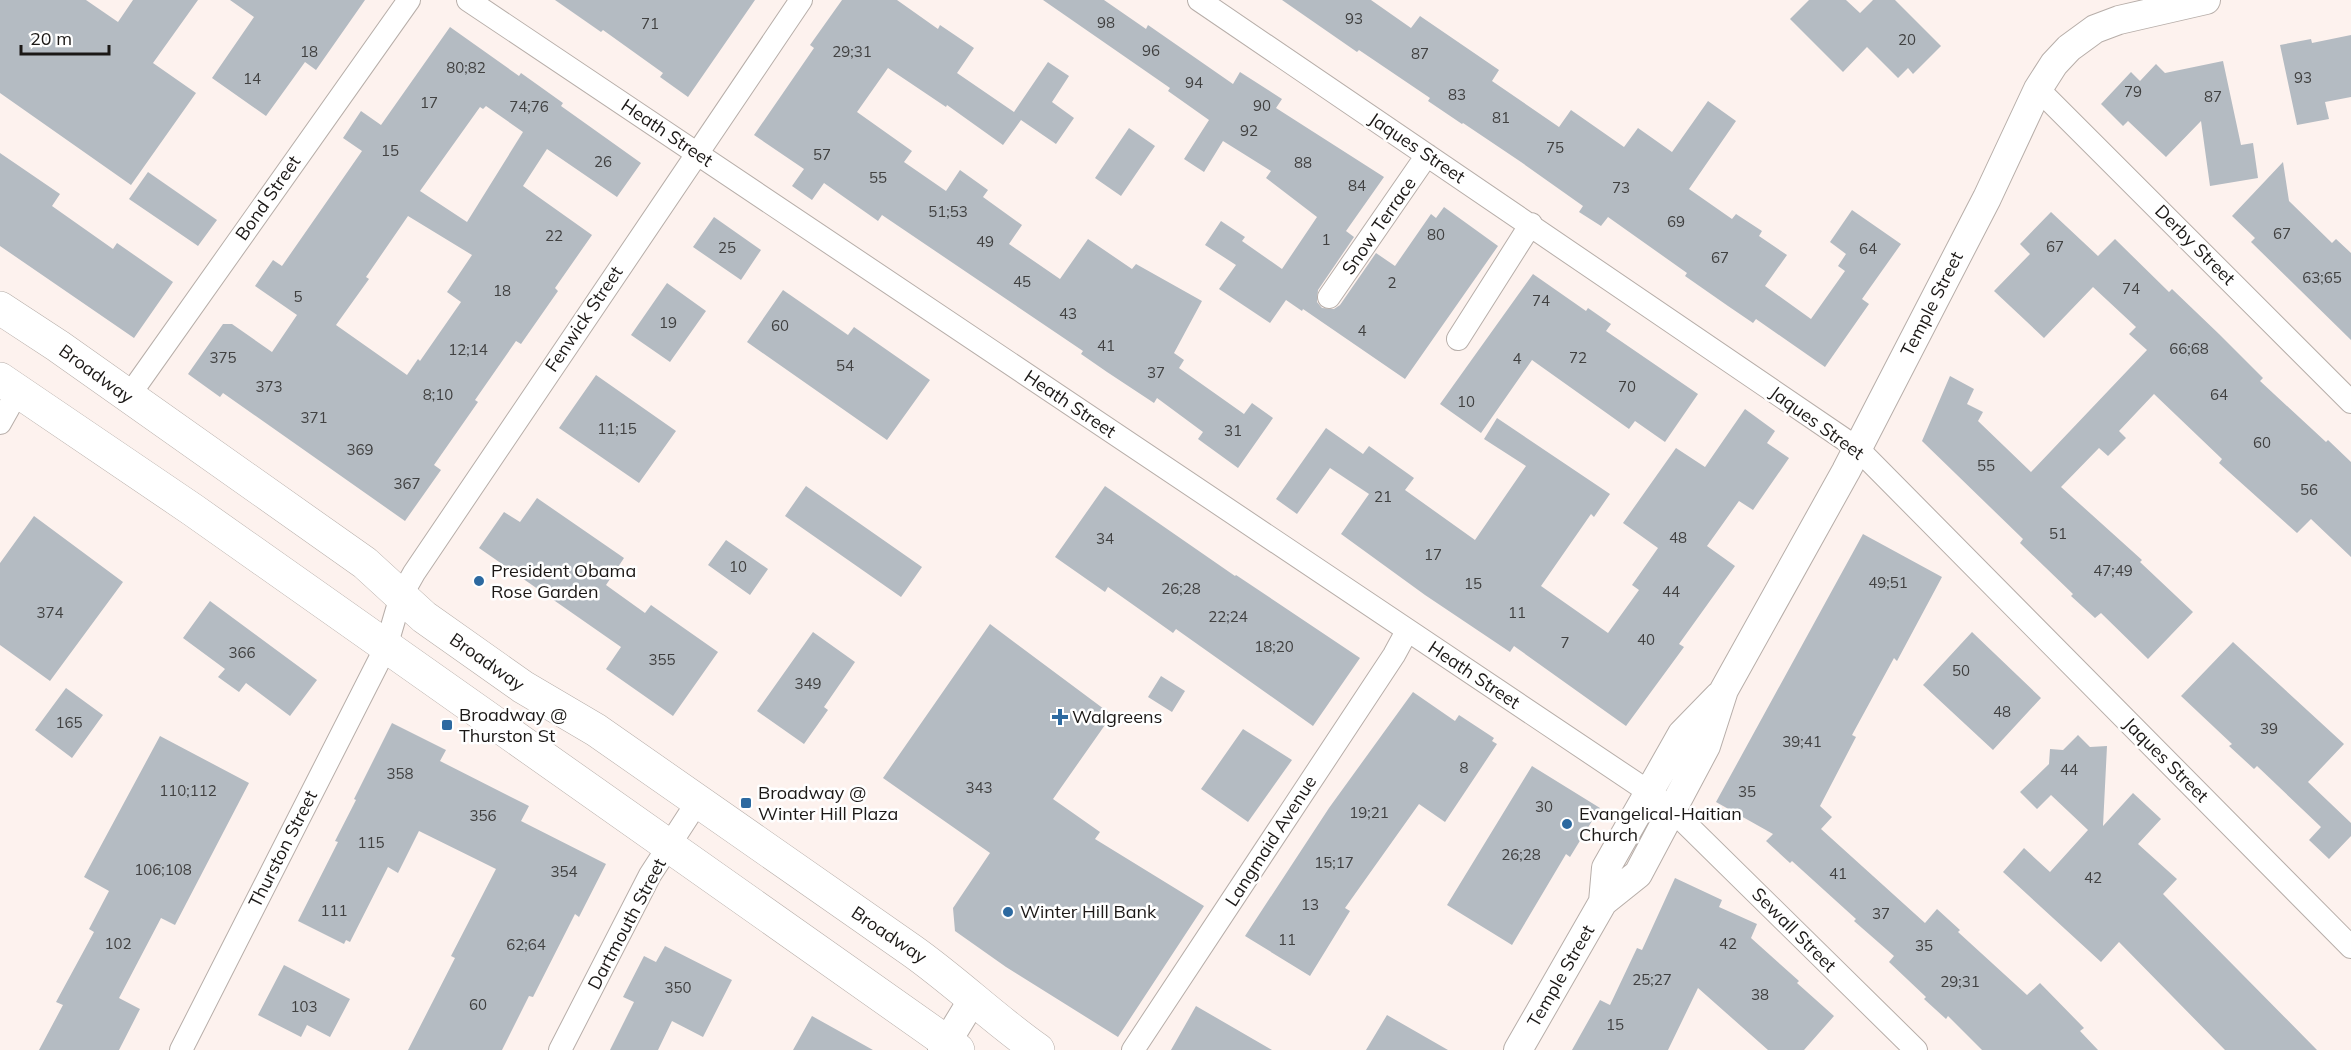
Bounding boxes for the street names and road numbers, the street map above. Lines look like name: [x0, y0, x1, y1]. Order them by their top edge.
street label: Heath Street: [617, 93, 718, 172]
street label: Jaques Street: [1365, 107, 1470, 188]
street label: Bond Street: [230, 151, 305, 245]
street label: Snow Terrace: [1337, 172, 1421, 279]
street label: Derby Street: [2150, 200, 2240, 290]
street label: Temple Street: [1895, 248, 1968, 360]
street label: Fenwick Street: [540, 261, 627, 376]
street label: Broadway: [55, 339, 138, 409]
street label: Heath Street: [1020, 364, 1121, 443]
street label: Jaques Street: [1766, 381, 1869, 465]
street label: Broadway: [445, 627, 530, 696]
street label: Heath Street: [1424, 635, 1525, 714]
street label: Jaques Street: [2119, 712, 2214, 807]
street label: Langmaid Avenue: [1220, 771, 1321, 910]
street label: Thurston Street: [243, 786, 322, 911]
street label: Dartmouth Street: [582, 854, 671, 993]
street label: Sewall Street: [1747, 883, 1841, 977]
street label: Broadway: [847, 901, 932, 968]
street label: Temple Street: [1522, 920, 1599, 1031]

